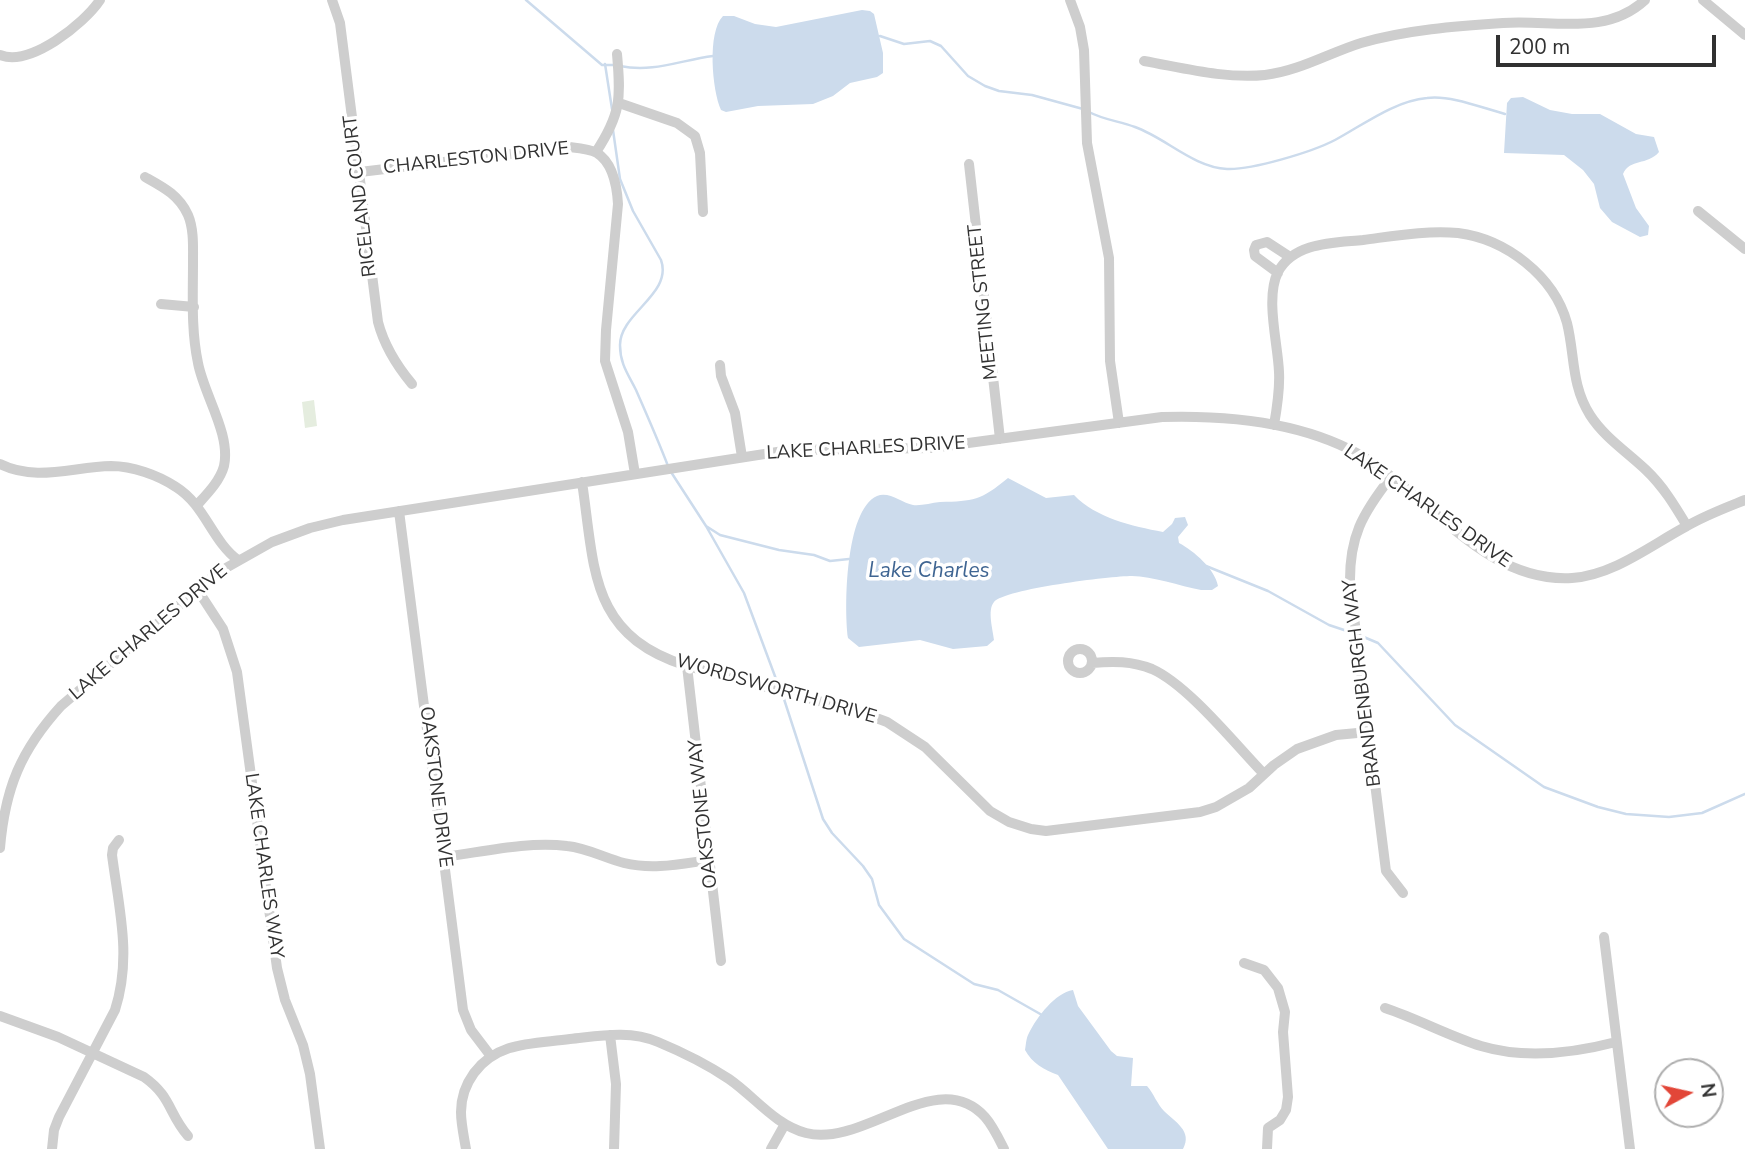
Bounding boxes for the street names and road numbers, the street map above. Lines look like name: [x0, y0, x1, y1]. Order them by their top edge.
street label: RICELAND COURT: [340, 114, 382, 278]
street label: CHARLESTON DRIVE: [382, 138, 570, 180]
street label: MEETING STREET: [965, 223, 1003, 381]
street label: LAKE CHARLES DRIVE: [766, 432, 966, 466]
street label: LAKE CHARLES DRIVE: [1339, 441, 1515, 573]
street label: LAKE CHARLES DRIVE: [65, 560, 233, 706]
street label: BRANDENBURGH WAY: [1339, 578, 1387, 788]
street label: WORDSWORTH DRIVE: [673, 650, 879, 730]
street label: OAKSTONE DRIVE: [414, 705, 456, 869]
street label: OAKSTONE WAY: [685, 738, 723, 890]
street label: LAKE CHARLES WAY: [239, 772, 287, 960]

